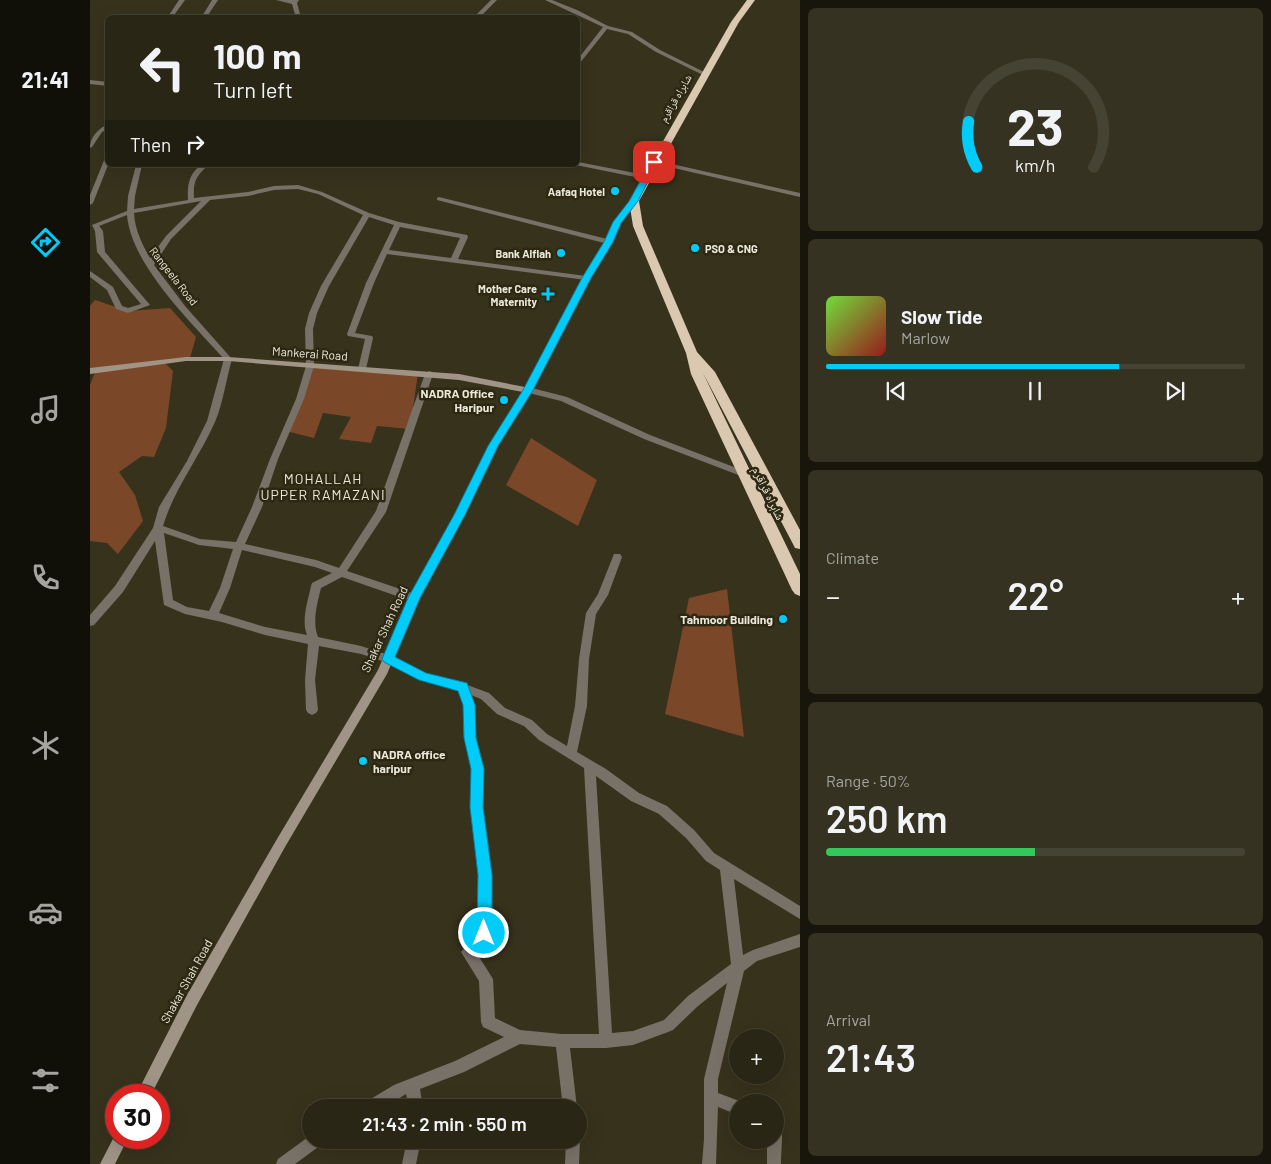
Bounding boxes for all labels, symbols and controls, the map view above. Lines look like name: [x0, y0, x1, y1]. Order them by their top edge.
text: 100 m: [213, 34, 302, 76]
icon: left: [130, 35, 195, 100]
text: 21:41: [22, 66, 68, 92]
street label: شاہراہ قراقرم: [656, 72, 695, 125]
text: Turn left: [213, 76, 293, 102]
text: 23: [1007, 94, 1064, 156]
icon: right: [181, 130, 209, 158]
text: Then: [130, 133, 171, 156]
pin: [633, 141, 675, 183]
icon: arrive: [640, 148, 668, 176]
text: km/h: [1015, 154, 1056, 176]
place label: Aafaq Hotel: [548, 185, 605, 198]
marker: Aafaq Hotel: [609, 185, 621, 197]
icon: directions: [28, 225, 63, 260]
marker: PSO & CNG: [689, 242, 701, 254]
place label: PSO & CNG: [705, 242, 758, 255]
street label: Rangeela Road: [147, 244, 201, 308]
place label: Bank Alflah: [496, 247, 551, 260]
marker: Bank Alflah: [555, 247, 567, 259]
place label: Mother Care Maternity: [478, 282, 537, 308]
marker: Mother Care Maternity: [541, 287, 555, 301]
text: Slow Tide: [901, 305, 983, 328]
text: Marlow: [901, 328, 950, 347]
street label: Mankerai Road: [272, 343, 348, 363]
icon: previous: [882, 377, 910, 405]
icon: pause: [1021, 377, 1049, 405]
icon: next: [1161, 377, 1189, 405]
place label: NADRA Office Haripur: [421, 386, 494, 414]
icon: music: [28, 392, 63, 427]
marker: NADRA Office Haripur: [498, 394, 510, 406]
street label: شاہراہ قراقرم: [748, 464, 788, 523]
district label: MOHALLAH UPPER RAMAZANI: [260, 470, 386, 503]
text: Climate: [826, 548, 879, 567]
icon: phone: [28, 560, 63, 595]
text: 22°: [1007, 572, 1064, 618]
text: −: [826, 579, 840, 613]
text: +: [1231, 579, 1245, 613]
street label: Shakar Shah Road: [358, 584, 410, 674]
place label: Tahmoor Building: [680, 612, 773, 626]
marker: Tahmoor Building: [777, 613, 789, 625]
icon: climate: [28, 728, 63, 763]
place label: NADRA office haripur: [373, 747, 446, 775]
marker: NADRA office haripur: [357, 755, 369, 767]
text: Range · 50%: [826, 771, 910, 790]
text: 250 km: [826, 795, 948, 841]
icon: car: [28, 895, 63, 930]
position arrow: [457, 906, 509, 958]
street label: Shakar Shah Road: [157, 937, 215, 1025]
text: Arrival: [826, 1010, 871, 1029]
map controls: [729, 1029, 784, 1149]
button: +: [729, 1029, 784, 1084]
text: 21:43: [826, 1034, 916, 1080]
icon: filters: [28, 1063, 63, 1098]
speed limit sign: 30: [105, 1084, 170, 1149]
button: −: [729, 1094, 784, 1149]
text: 21:43 · 2 min · 550 m: [362, 1112, 527, 1135]

